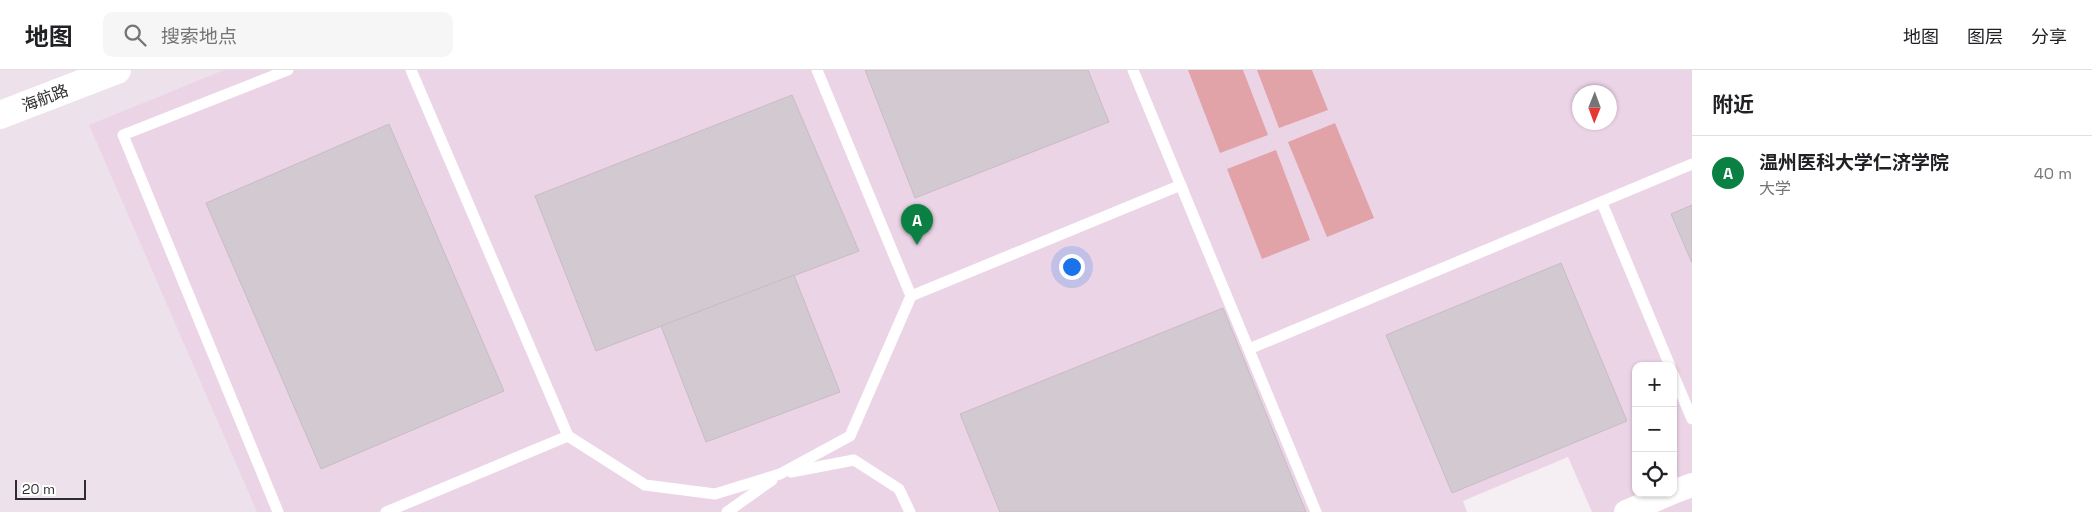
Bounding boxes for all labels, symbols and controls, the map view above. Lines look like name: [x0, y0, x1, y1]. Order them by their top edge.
search box: [103, 12, 453, 57]
text: 地图: [25, 21, 73, 52]
icon: search: [121, 21, 149, 49]
text: 搜索地点: [161, 24, 237, 49]
text: 地图: [1903, 25, 1939, 48]
text: 图层: [1967, 25, 2003, 48]
text: 分享: [2031, 25, 2067, 48]
street label: 海航路: [19, 80, 71, 116]
north arrow: [1572, 85, 1617, 130]
text: 附近: [1712, 91, 1754, 118]
text: 温州医科大学仁济学院: [1759, 150, 1949, 175]
text: A: [1723, 163, 1733, 184]
text: 40 m: [2034, 163, 2072, 184]
text: 大学: [1759, 178, 1791, 199]
pin: A: [901, 204, 933, 245]
your location: [1059, 254, 1085, 280]
map controls: [1632, 362, 1677, 497]
button: +: [1632, 362, 1677, 407]
button: −: [1632, 407, 1677, 452]
button: locate: [1632, 452, 1677, 497]
scale bar: [15, 477, 86, 500]
text: 20 m: [22, 480, 55, 498]

